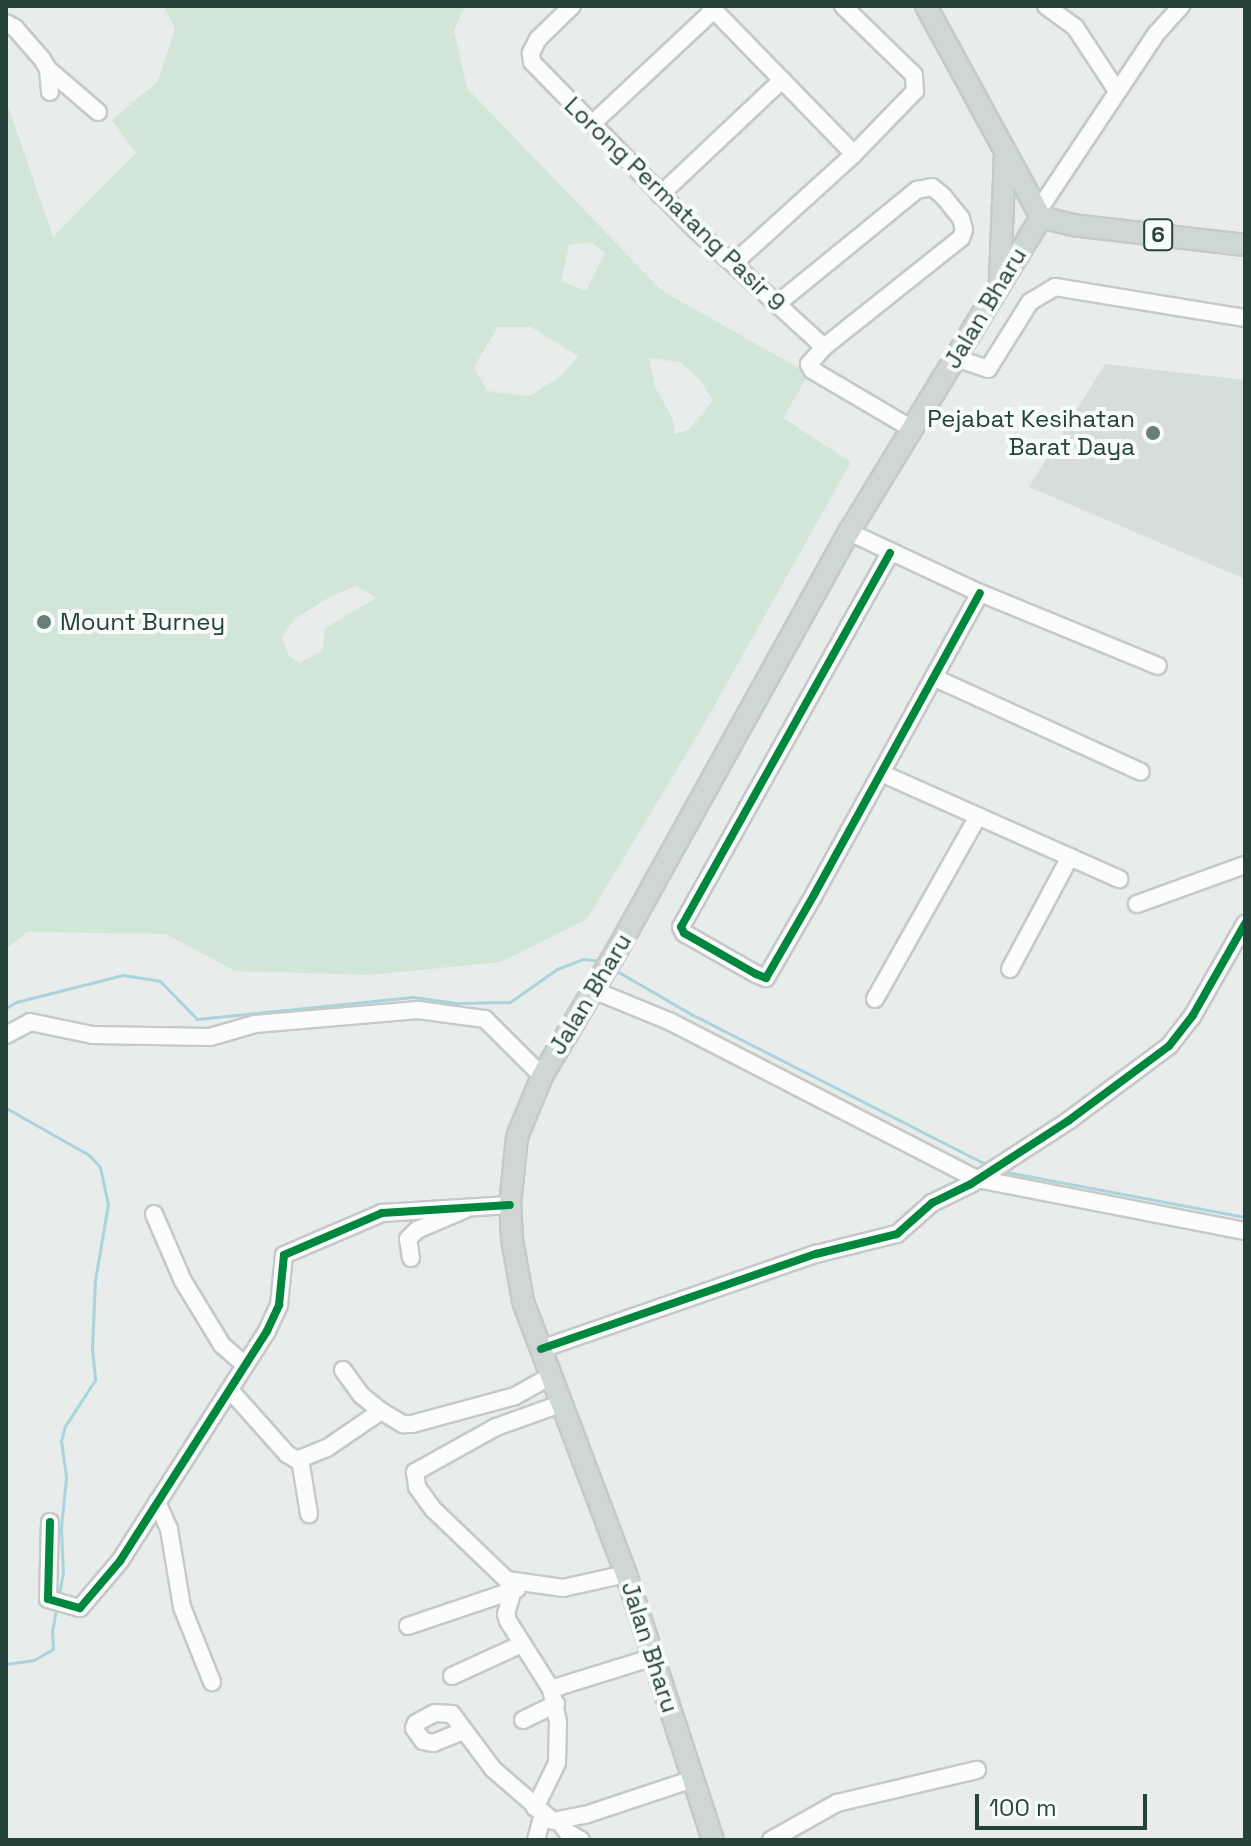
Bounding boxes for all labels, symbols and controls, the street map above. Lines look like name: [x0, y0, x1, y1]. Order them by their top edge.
street label: Lorong Permatang Pasir 9: [559, 91, 791, 317]
road number: 6: [1142, 217, 1174, 253]
street label: Jalan Bharu: [938, 242, 1032, 374]
place label: Pejabat Kesihatan Barat Daya: [927, 405, 1135, 461]
marker: Pejabat Kesihatan Barat Daya: [1142, 422, 1164, 444]
place label: Mount Burney: [60, 608, 225, 636]
marker: Mount Burney: [35, 613, 53, 631]
street label: Jalan Bharu: [543, 928, 637, 1060]
street label: Jalan Bharu: [615, 1578, 685, 1716]
scale bar: [979, 1778, 1151, 1828]
text: 100 m: [989, 1792, 1057, 1823]

